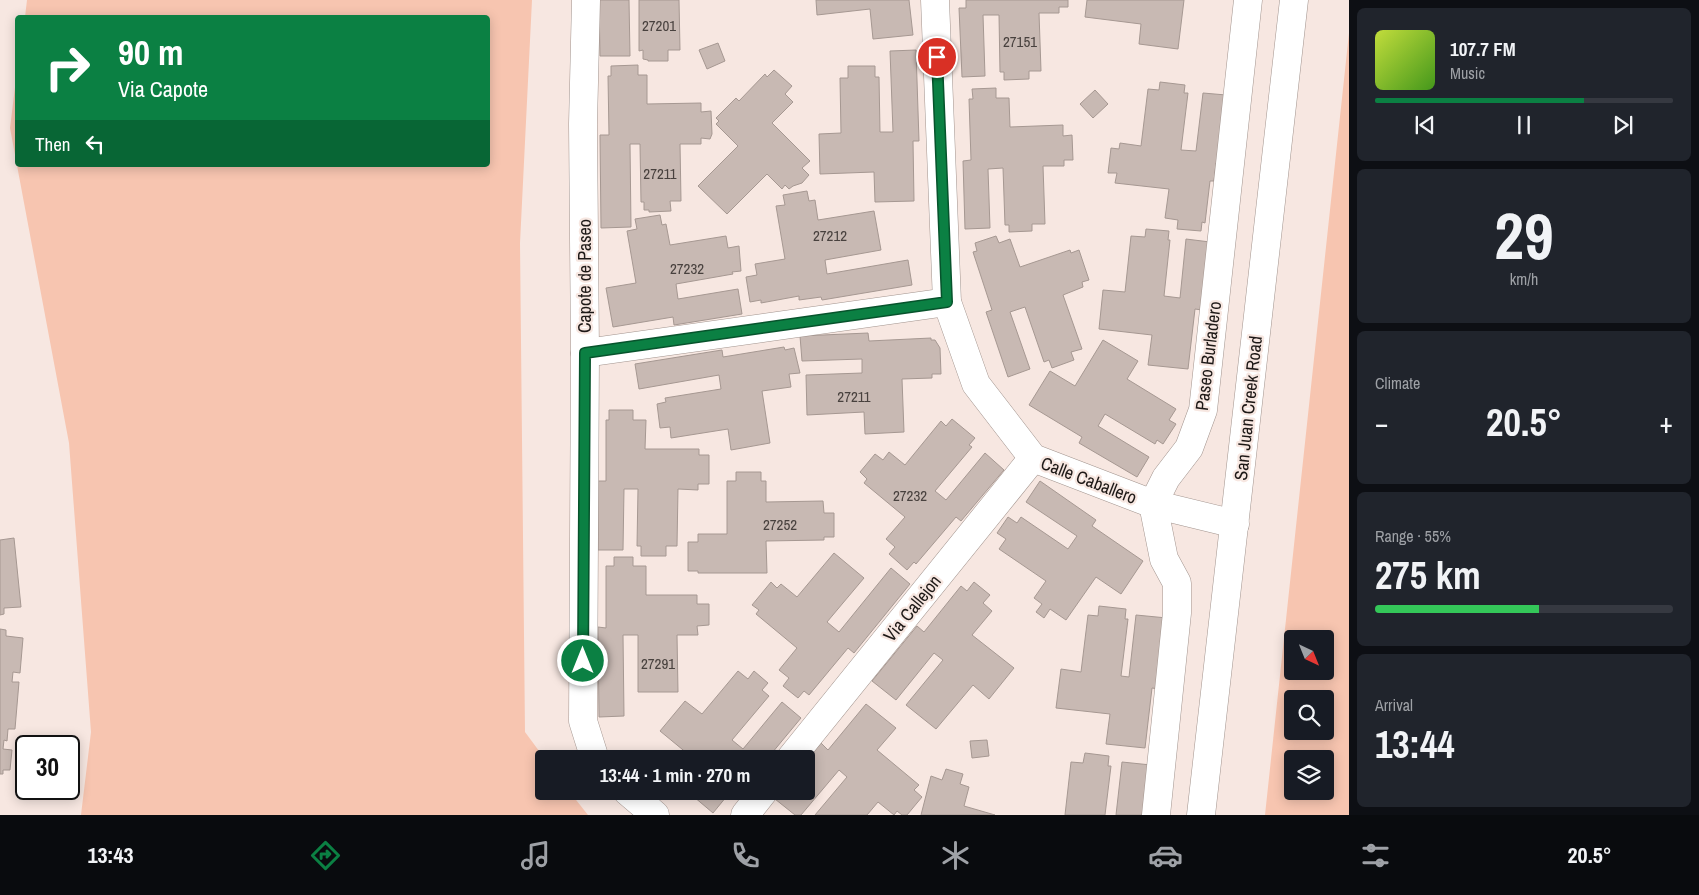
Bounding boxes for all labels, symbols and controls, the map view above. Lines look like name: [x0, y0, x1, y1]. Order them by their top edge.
house number: 27201: [642, 15, 676, 36]
text: 90 m: [118, 29, 183, 76]
house number: 27151: [1003, 31, 1037, 52]
icon: right: [35, 35, 100, 100]
pin: [916, 36, 958, 78]
text: 107.7 FM: [1450, 36, 1516, 62]
icon: arrive: [923, 43, 951, 71]
text: Music: [1450, 62, 1485, 84]
text: Via Capote: [118, 74, 208, 104]
icon: previous: [1411, 111, 1439, 139]
icon: pause: [1510, 111, 1538, 139]
icon: next: [1609, 111, 1637, 139]
icon: left: [81, 130, 109, 158]
text: Then: [35, 131, 71, 157]
house number: 27211: [643, 163, 677, 184]
text: 29: [1494, 192, 1554, 279]
street label: Capote de Paseo: [572, 219, 597, 333]
house number: 27212: [813, 225, 847, 246]
house number: 27232: [670, 258, 704, 279]
text: km/h: [1510, 268, 1538, 290]
street label: Paseo Burladero: [1189, 300, 1227, 412]
street label: San Juan Creek Road: [1228, 334, 1268, 482]
text: Climate: [1375, 372, 1420, 394]
house number: 27211: [837, 386, 871, 407]
text: 20.5°: [1486, 397, 1562, 448]
text: −: [1375, 404, 1388, 442]
text: +: [1660, 404, 1673, 442]
street label: Calle Caballero: [1037, 450, 1141, 510]
house number: 27232: [893, 485, 927, 506]
house number: 27252: [763, 514, 797, 535]
text: Range · 55%: [1375, 525, 1451, 547]
text: 275 km: [1375, 550, 1481, 601]
street label: Via Callejon: [877, 569, 947, 647]
north arrow: [1284, 630, 1334, 680]
map controls: [1284, 630, 1334, 800]
position arrow: [556, 634, 608, 686]
house number: 27291: [641, 653, 675, 674]
button: search: [1284, 690, 1334, 740]
text: Arrival: [1375, 694, 1413, 716]
text: 13:44: [1375, 719, 1455, 770]
speed limit sign: 30: [15, 735, 80, 800]
button: layers: [1284, 750, 1334, 800]
text: 13:44 · 1 min · 270 m: [600, 762, 750, 788]
icon: directions: [308, 838, 343, 873]
icon: music: [518, 838, 553, 873]
icon: phone: [728, 838, 763, 873]
icon: climate: [938, 838, 973, 873]
icon: car: [1148, 838, 1183, 873]
icon: filters: [1358, 838, 1393, 873]
text: 13:43: [87, 840, 134, 870]
text: 20.5°: [1568, 840, 1612, 870]

